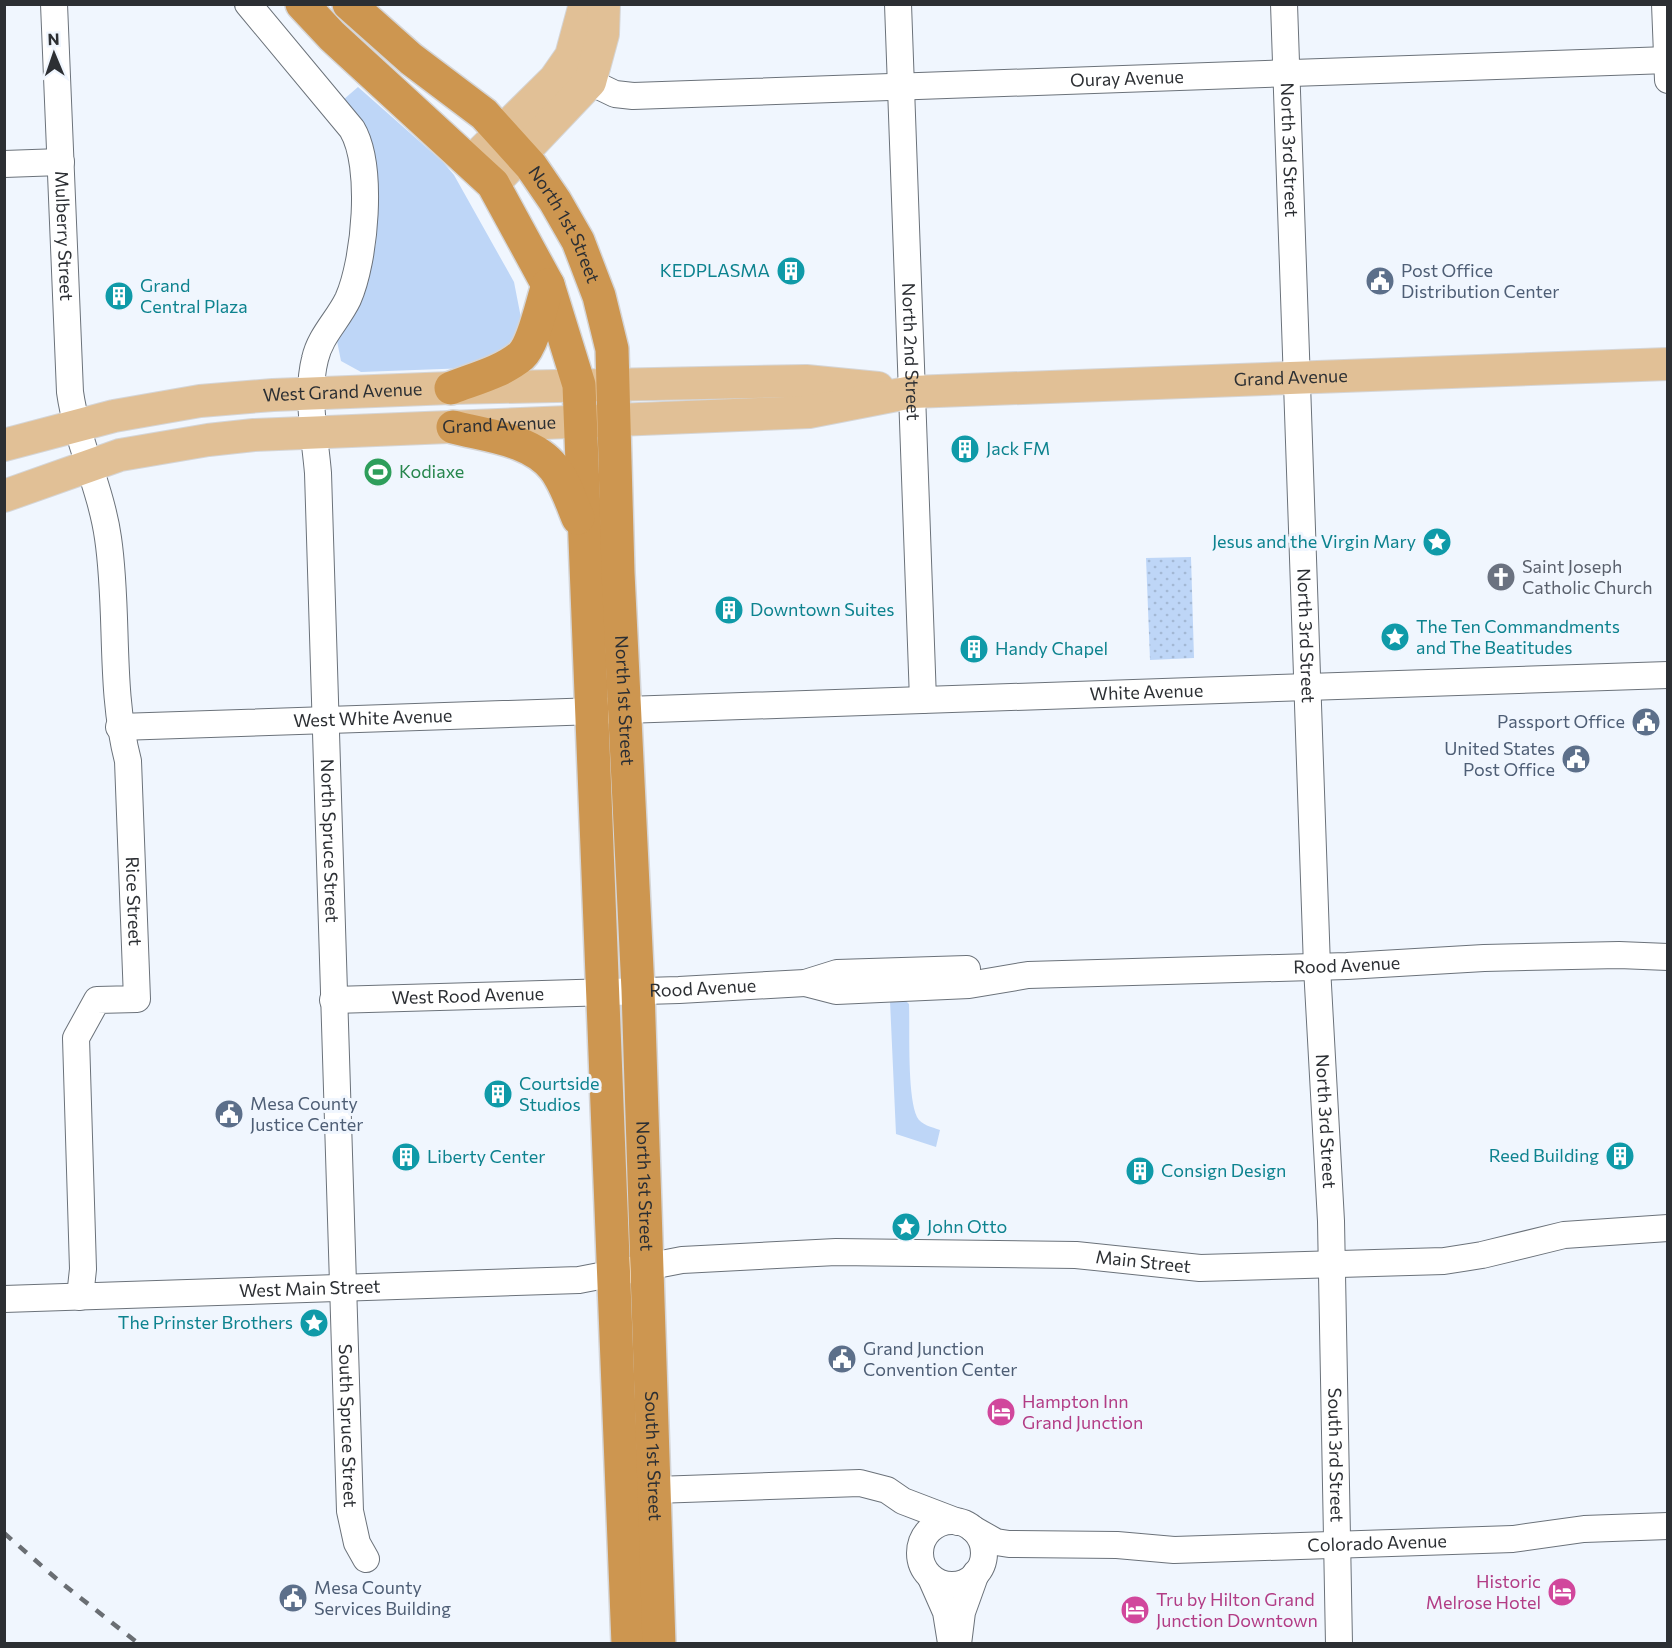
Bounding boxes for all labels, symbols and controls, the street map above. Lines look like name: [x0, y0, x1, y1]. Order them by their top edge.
north arrow: [24, 24, 84, 84]
text: N: [47, 29, 60, 48]
street label: Ouray Avenue: [1070, 65, 1184, 91]
street label: North 3rd Street: [1277, 82, 1303, 218]
street label: North 1st Street: [524, 161, 605, 286]
street label: Mulberry Street: [51, 170, 78, 301]
building icon: KEDPLASMA: [775, 255, 807, 287]
place label: KEDPLASMA: [660, 259, 770, 281]
place label: Post Office Distribution Center: [1401, 259, 1560, 302]
public building icon: Post Office Distribution Center: [1364, 265, 1396, 297]
place label: Grand Central Plaza: [140, 274, 248, 317]
building icon: Grand Central Plaza: [103, 280, 135, 312]
street label: North 2nd Street: [898, 282, 925, 421]
street label: Grand Avenue: [1233, 364, 1348, 390]
street label: West Grand Avenue: [262, 377, 423, 406]
street label: Grand Avenue: [442, 410, 557, 437]
building icon: Jack FM: [949, 433, 981, 465]
place label: Jack FM: [986, 437, 1050, 459]
sports icon: Kodiaxe: [362, 456, 394, 488]
place label: Kodiaxe: [399, 460, 464, 482]
place icon: Jesus and the Virgin Mary: [1421, 526, 1453, 558]
place label: Jesus and the Virgin Mary: [1212, 530, 1416, 552]
place label: Saint Joseph Catholic Church: [1522, 555, 1653, 598]
church icon: Saint Joseph Catholic Church: [1485, 561, 1517, 593]
street label: North 3rd Street: [1293, 568, 1320, 703]
building icon: Downtown Suites: [713, 594, 745, 626]
place label: Downtown Suites: [750, 598, 894, 620]
place label: The Ten Commandments and The Beatitudes: [1416, 615, 1620, 658]
place icon: The Ten Commandments and The Beatitudes: [1379, 621, 1411, 653]
building icon: Handy Chapel: [958, 633, 990, 665]
street label: North 1st Street: [611, 635, 639, 766]
place label: Handy Chapel: [995, 637, 1108, 659]
street label: White Avenue: [1089, 679, 1204, 704]
street label: West White Avenue: [293, 704, 453, 731]
public building icon: Passport Office: [1630, 706, 1662, 738]
place label: Passport Office: [1497, 710, 1625, 732]
place label: United States Post Office: [1444, 737, 1555, 780]
public building icon: United States Post Office: [1560, 743, 1592, 775]
street label: North Spruce Street: [317, 759, 344, 923]
street label: Rice Street: [122, 856, 147, 946]
street label: Rood Avenue: [1293, 951, 1401, 978]
street label: Rood Avenue: [649, 974, 757, 1001]
street label: West Rood Avenue: [391, 982, 544, 1008]
street label: North 3rd Street: [1312, 1053, 1341, 1189]
place label: Courtside Studios: [519, 1072, 599, 1115]
building icon: Courtside Studios: [482, 1078, 514, 1110]
place label: Mesa County Justice Center: [250, 1092, 363, 1135]
public building icon: Mesa County Justice Center: [213, 1098, 245, 1130]
street label: North 1st Street: [632, 1120, 658, 1251]
building icon: Reed Building: [1604, 1140, 1636, 1172]
building icon: Liberty Center: [390, 1141, 422, 1173]
place label: Reed Building: [1489, 1144, 1599, 1166]
place label: Liberty Center: [427, 1145, 545, 1167]
building icon: Consign Design: [1124, 1155, 1156, 1187]
place label: Consign Design: [1161, 1159, 1286, 1181]
place icon: John Otto: [890, 1211, 922, 1243]
place label: John Otto: [927, 1215, 1007, 1237]
street label: Main Street: [1094, 1245, 1192, 1277]
street label: West Main Street: [239, 1275, 381, 1301]
place icon: The Prinster Brothers: [298, 1307, 330, 1339]
place label: The Prinster Brothers: [118, 1311, 293, 1333]
place label: Grand Junction Convention Center: [863, 1337, 1018, 1380]
street label: South Spruce Street: [335, 1343, 362, 1508]
public building icon: Grand Junction Convention Center: [826, 1343, 858, 1375]
street label: South 3rd Street: [1324, 1388, 1349, 1522]
street label: South 1st Street: [641, 1390, 667, 1521]
place label: Hampton Inn Grand Junction: [1022, 1390, 1143, 1433]
hotel icon: Hampton Inn Grand Junction: [985, 1396, 1017, 1428]
street label: Colorado Avenue: [1307, 1529, 1447, 1556]
place label: Historic Melrose Hotel: [1426, 1570, 1541, 1613]
place label: Mesa County Services Building: [314, 1576, 451, 1619]
hotel icon: Historic Melrose Hotel: [1546, 1576, 1578, 1608]
public building icon: Mesa County Services Building: [277, 1582, 309, 1614]
place label: Tru by Hilton Grand Junction Downtown: [1156, 1588, 1318, 1631]
hotel icon: Tru by Hilton Grand Junction Downtown: [1119, 1594, 1151, 1626]

